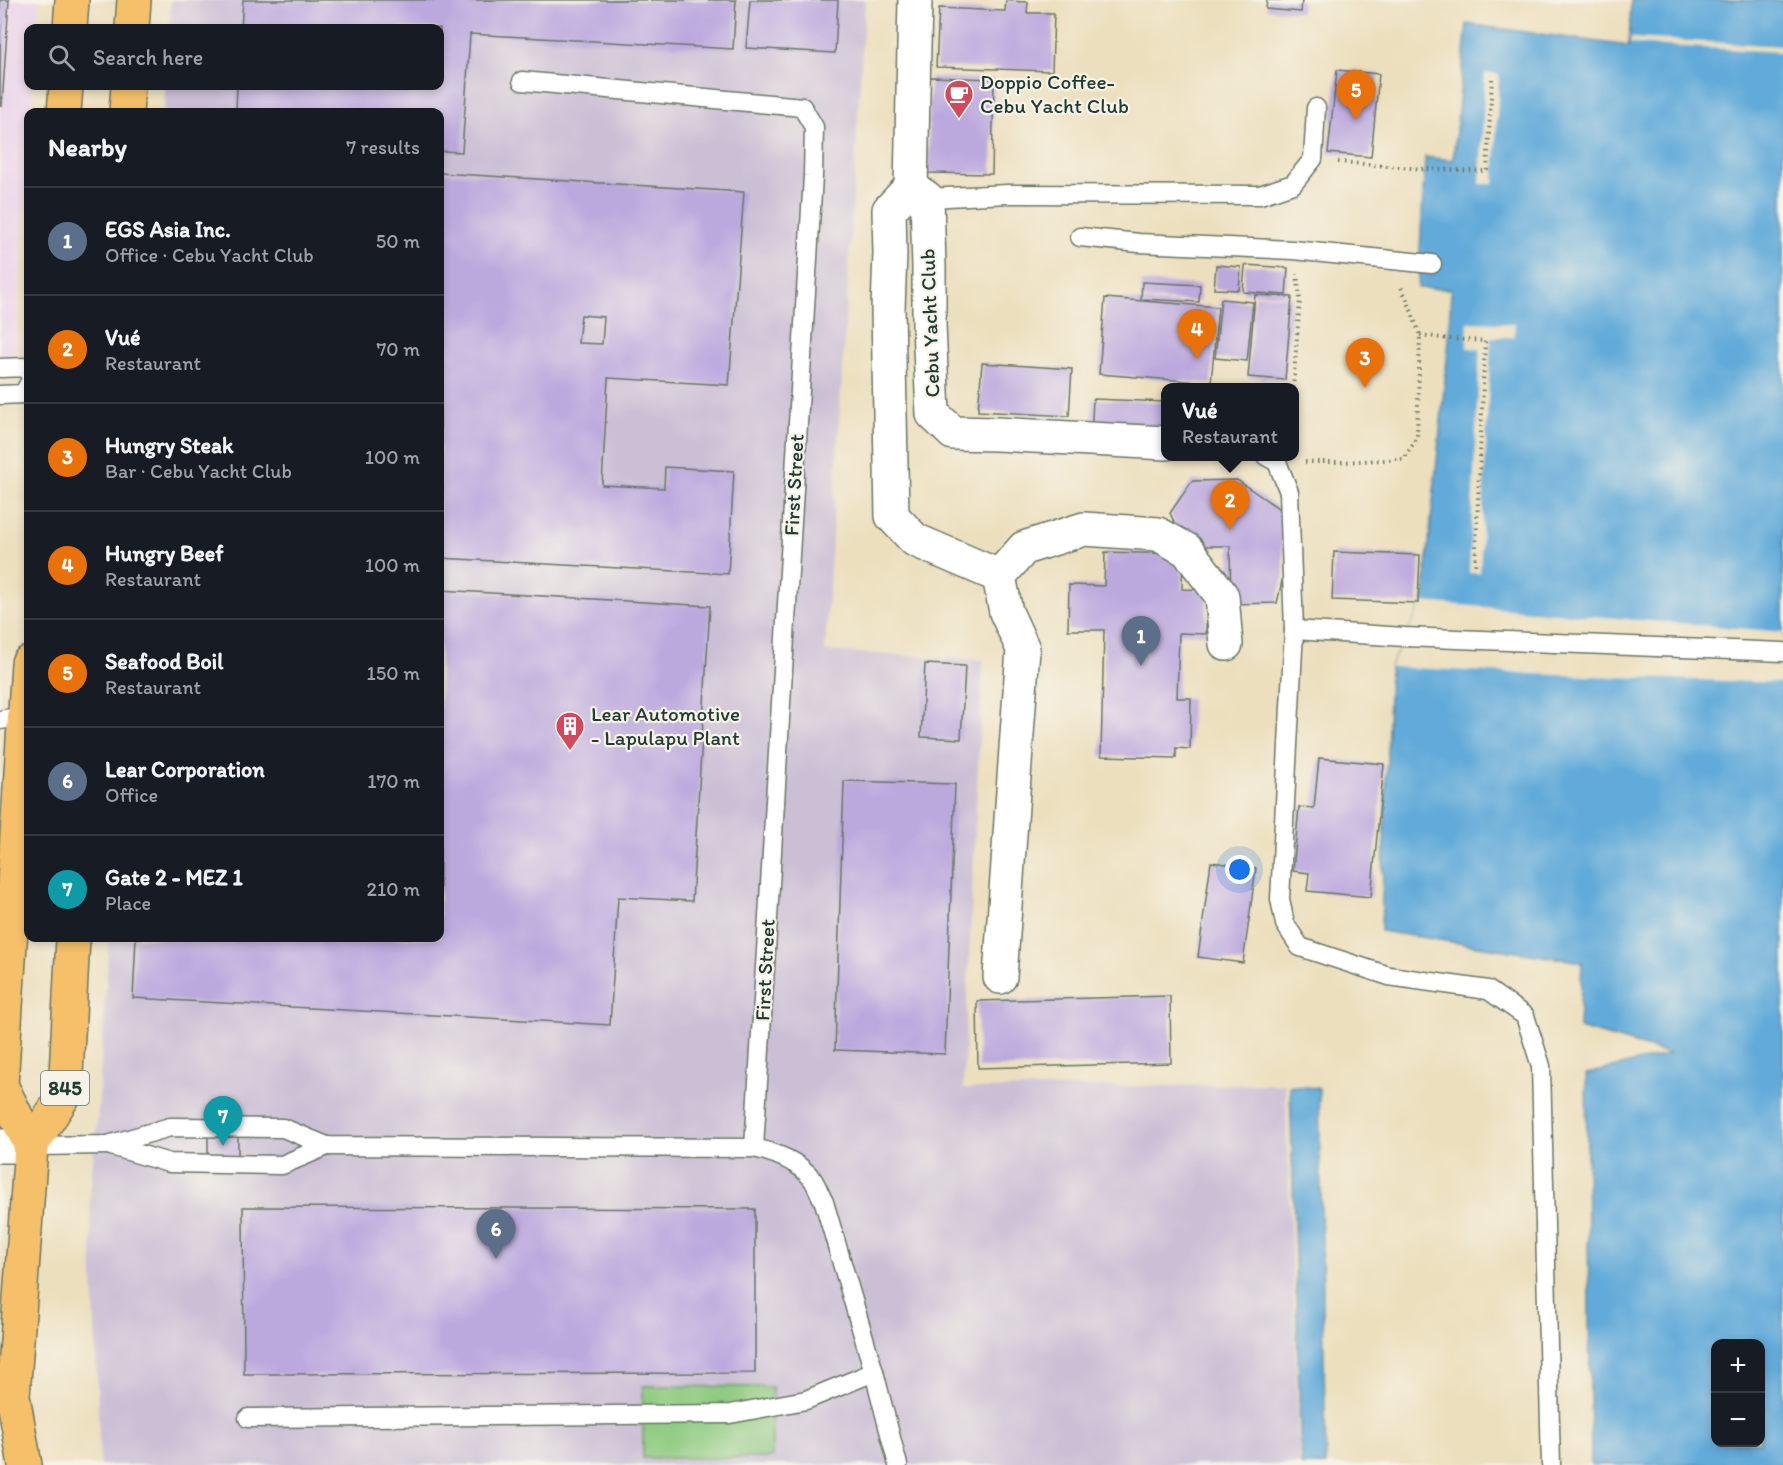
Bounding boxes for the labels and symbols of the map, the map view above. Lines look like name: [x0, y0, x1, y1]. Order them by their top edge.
place label: Doppio Coffee- Cebu Yacht Club: [980, 69, 1129, 118]
pin: 5: [1336, 70, 1376, 120]
cafe icon: Doppio Coffee- Cebu Yacht Club: [943, 78, 975, 120]
street label: Cebu Yacht Club: [914, 248, 945, 398]
pin: 4: [1178, 310, 1216, 359]
pin: 3: [1346, 338, 1384, 388]
street label: First Street: [778, 433, 809, 537]
pin: 2: [1210, 480, 1250, 530]
pin: 1: [1122, 616, 1160, 666]
place label: Lear Automotive - Lapulapu Plant: [591, 701, 740, 750]
building icon: Lear Automotive - Lapulapu Plant: [554, 710, 586, 752]
your location: [1225, 855, 1254, 884]
street label: First Street: [749, 918, 780, 1022]
road number: 845: [41, 1071, 89, 1105]
pin: 7: [204, 1096, 242, 1146]
pin: 6: [476, 1210, 516, 1259]

